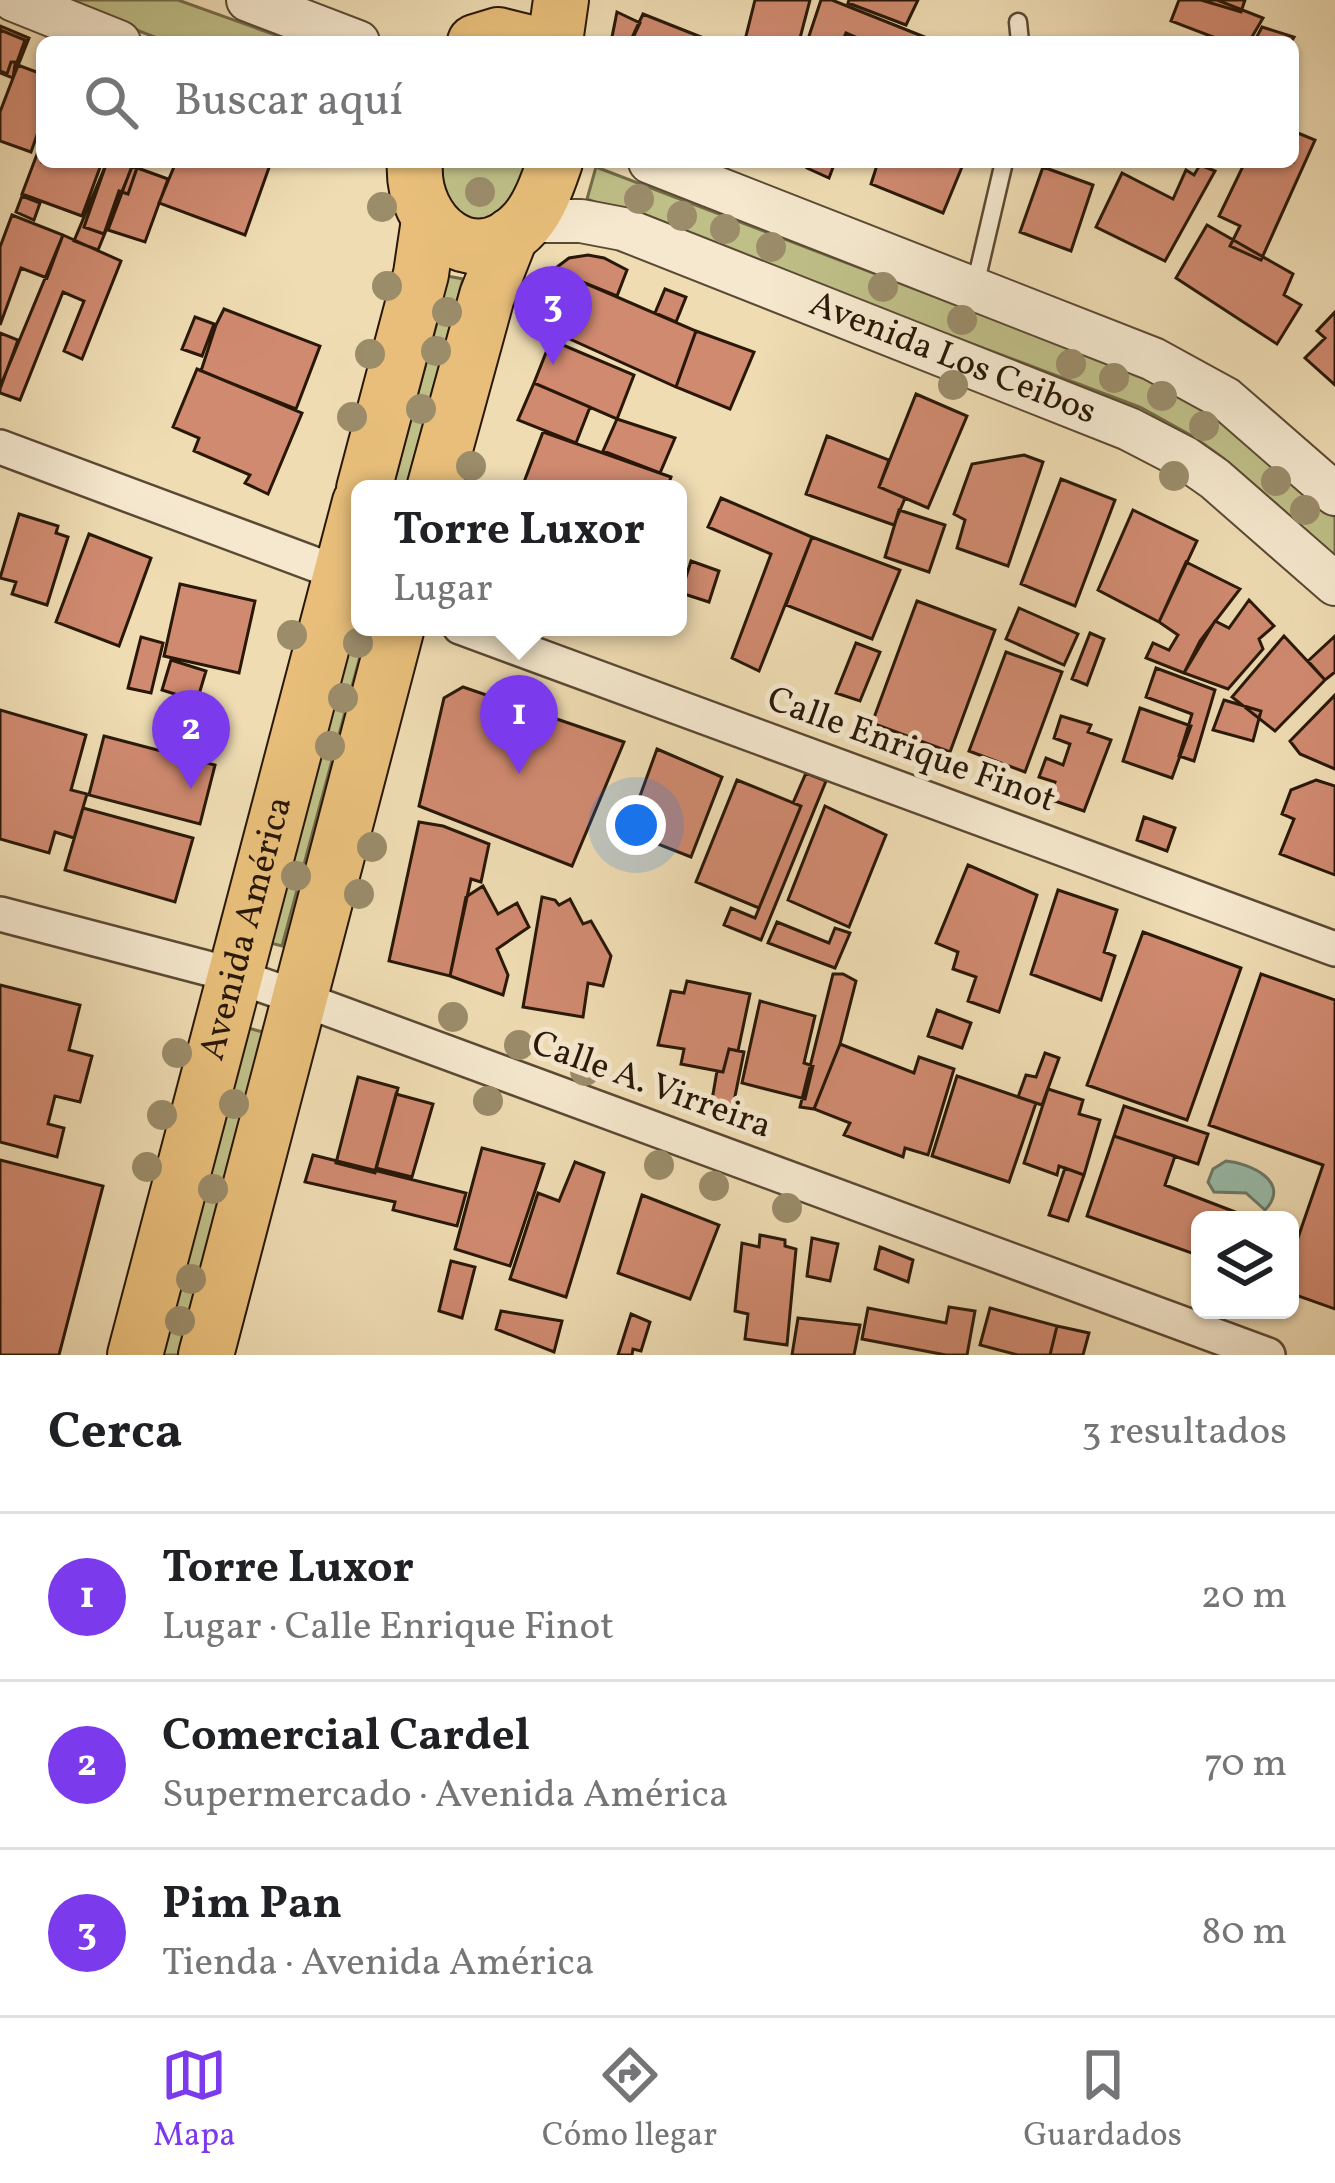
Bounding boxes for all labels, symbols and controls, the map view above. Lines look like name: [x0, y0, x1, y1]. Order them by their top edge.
search box: [36, 36, 1299, 168]
icon: search: [78, 69, 144, 135]
text: Buscar aquí: [174, 71, 403, 134]
pin: 3: [514, 266, 592, 365]
street label: Avenida Los Ceibos: [802, 280, 1103, 438]
popup: [351, 480, 687, 636]
text: Torre Luxor: [393, 500, 645, 563]
text: Lugar: [393, 563, 493, 617]
pin: 1: [480, 675, 558, 774]
street label: Calle Enrique Finot: [760, 676, 1062, 826]
pin: 2: [152, 690, 230, 789]
street label: Avenida América: [189, 791, 306, 1066]
your location: [606, 795, 666, 855]
street label: Calle A. Virreira: [524, 1019, 778, 1153]
map controls: [1191, 1211, 1299, 1319]
button: layers: [1191, 1211, 1299, 1319]
text: Cerca: [48, 1398, 183, 1469]
text: 3 resultados: [1081, 1406, 1287, 1460]
text: Torre Luxor: [162, 1538, 414, 1601]
text: 1: [79, 1570, 95, 1624]
text: 20 m: [1201, 1570, 1287, 1624]
text: Lugar · Calle Enrique Finot: [162, 1601, 614, 1655]
text: Comercial Cardel: [162, 1706, 530, 1769]
text: 2: [77, 1738, 97, 1792]
text: 70 m: [1204, 1738, 1287, 1792]
text: Supermercado · Avenida América: [162, 1769, 728, 1823]
text: Pim Pan: [162, 1874, 342, 1937]
text: 3: [77, 1906, 97, 1960]
text: 80 m: [1201, 1906, 1287, 1960]
text: Tienda · Avenida América: [162, 1937, 594, 1991]
tab: Mapa: [153, 2042, 236, 2160]
tab: Cómo llegar: [542, 2042, 717, 2160]
tab: Guardados: [1023, 2042, 1182, 2160]

